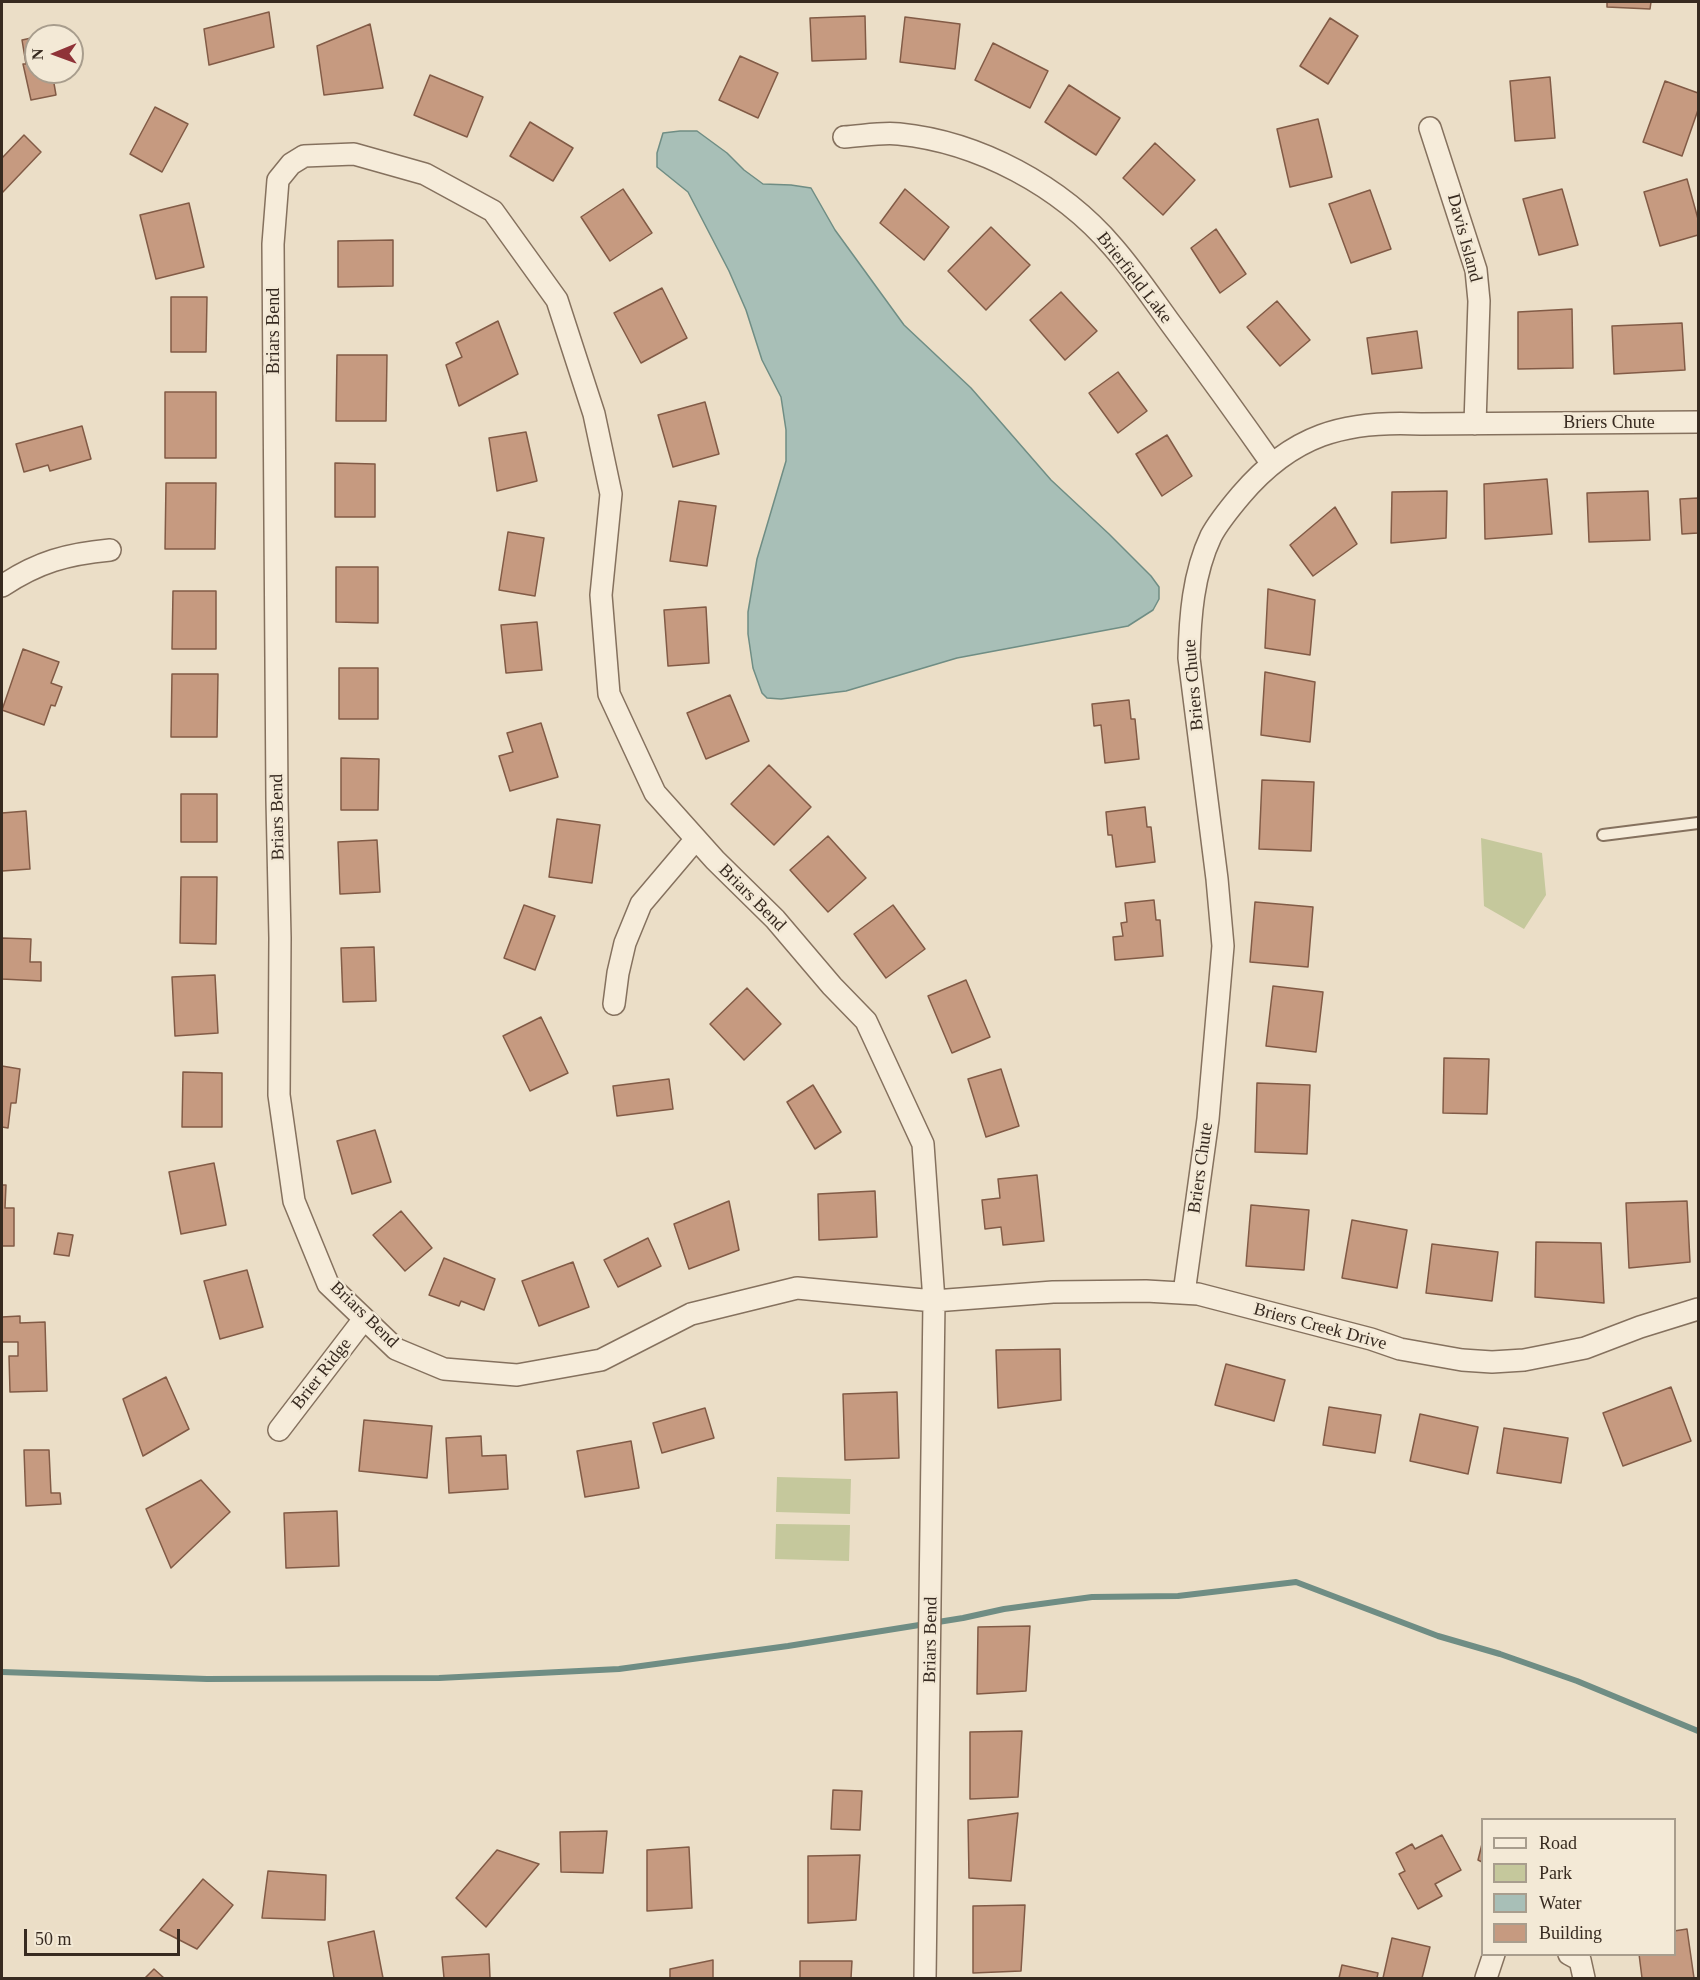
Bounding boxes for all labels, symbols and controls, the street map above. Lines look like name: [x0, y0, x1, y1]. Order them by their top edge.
north arrow: [24, 24, 84, 84]
text: N: [29, 48, 46, 60]
street label: Davis Island: [1442, 192, 1486, 284]
street label: Brierfield Lake: [1091, 228, 1177, 328]
street label: Briars Bend: [263, 288, 285, 374]
street label: Briers Chute: [1563, 412, 1655, 434]
street label: Briers Chute: [1179, 638, 1209, 732]
street label: Briars Bend: [266, 774, 290, 860]
street label: Briars Bend: [714, 860, 790, 936]
street label: Briers Chute: [1184, 1121, 1218, 1215]
street label: Briars Bend: [325, 1277, 403, 1353]
street label: Briers Creek Drive: [1251, 1299, 1389, 1355]
street label: Brier Ridge: [287, 1334, 357, 1414]
street label: Briars Bend: [919, 1597, 943, 1683]
legend: [1481, 1818, 1676, 1956]
text: Road: [1539, 1833, 1577, 1853]
text: Park: [1539, 1863, 1572, 1883]
text: Water: [1539, 1893, 1582, 1913]
scale bar: [27, 1917, 183, 1955]
text: Building: [1539, 1923, 1602, 1943]
text: 50 m: [35, 1929, 72, 1949]

